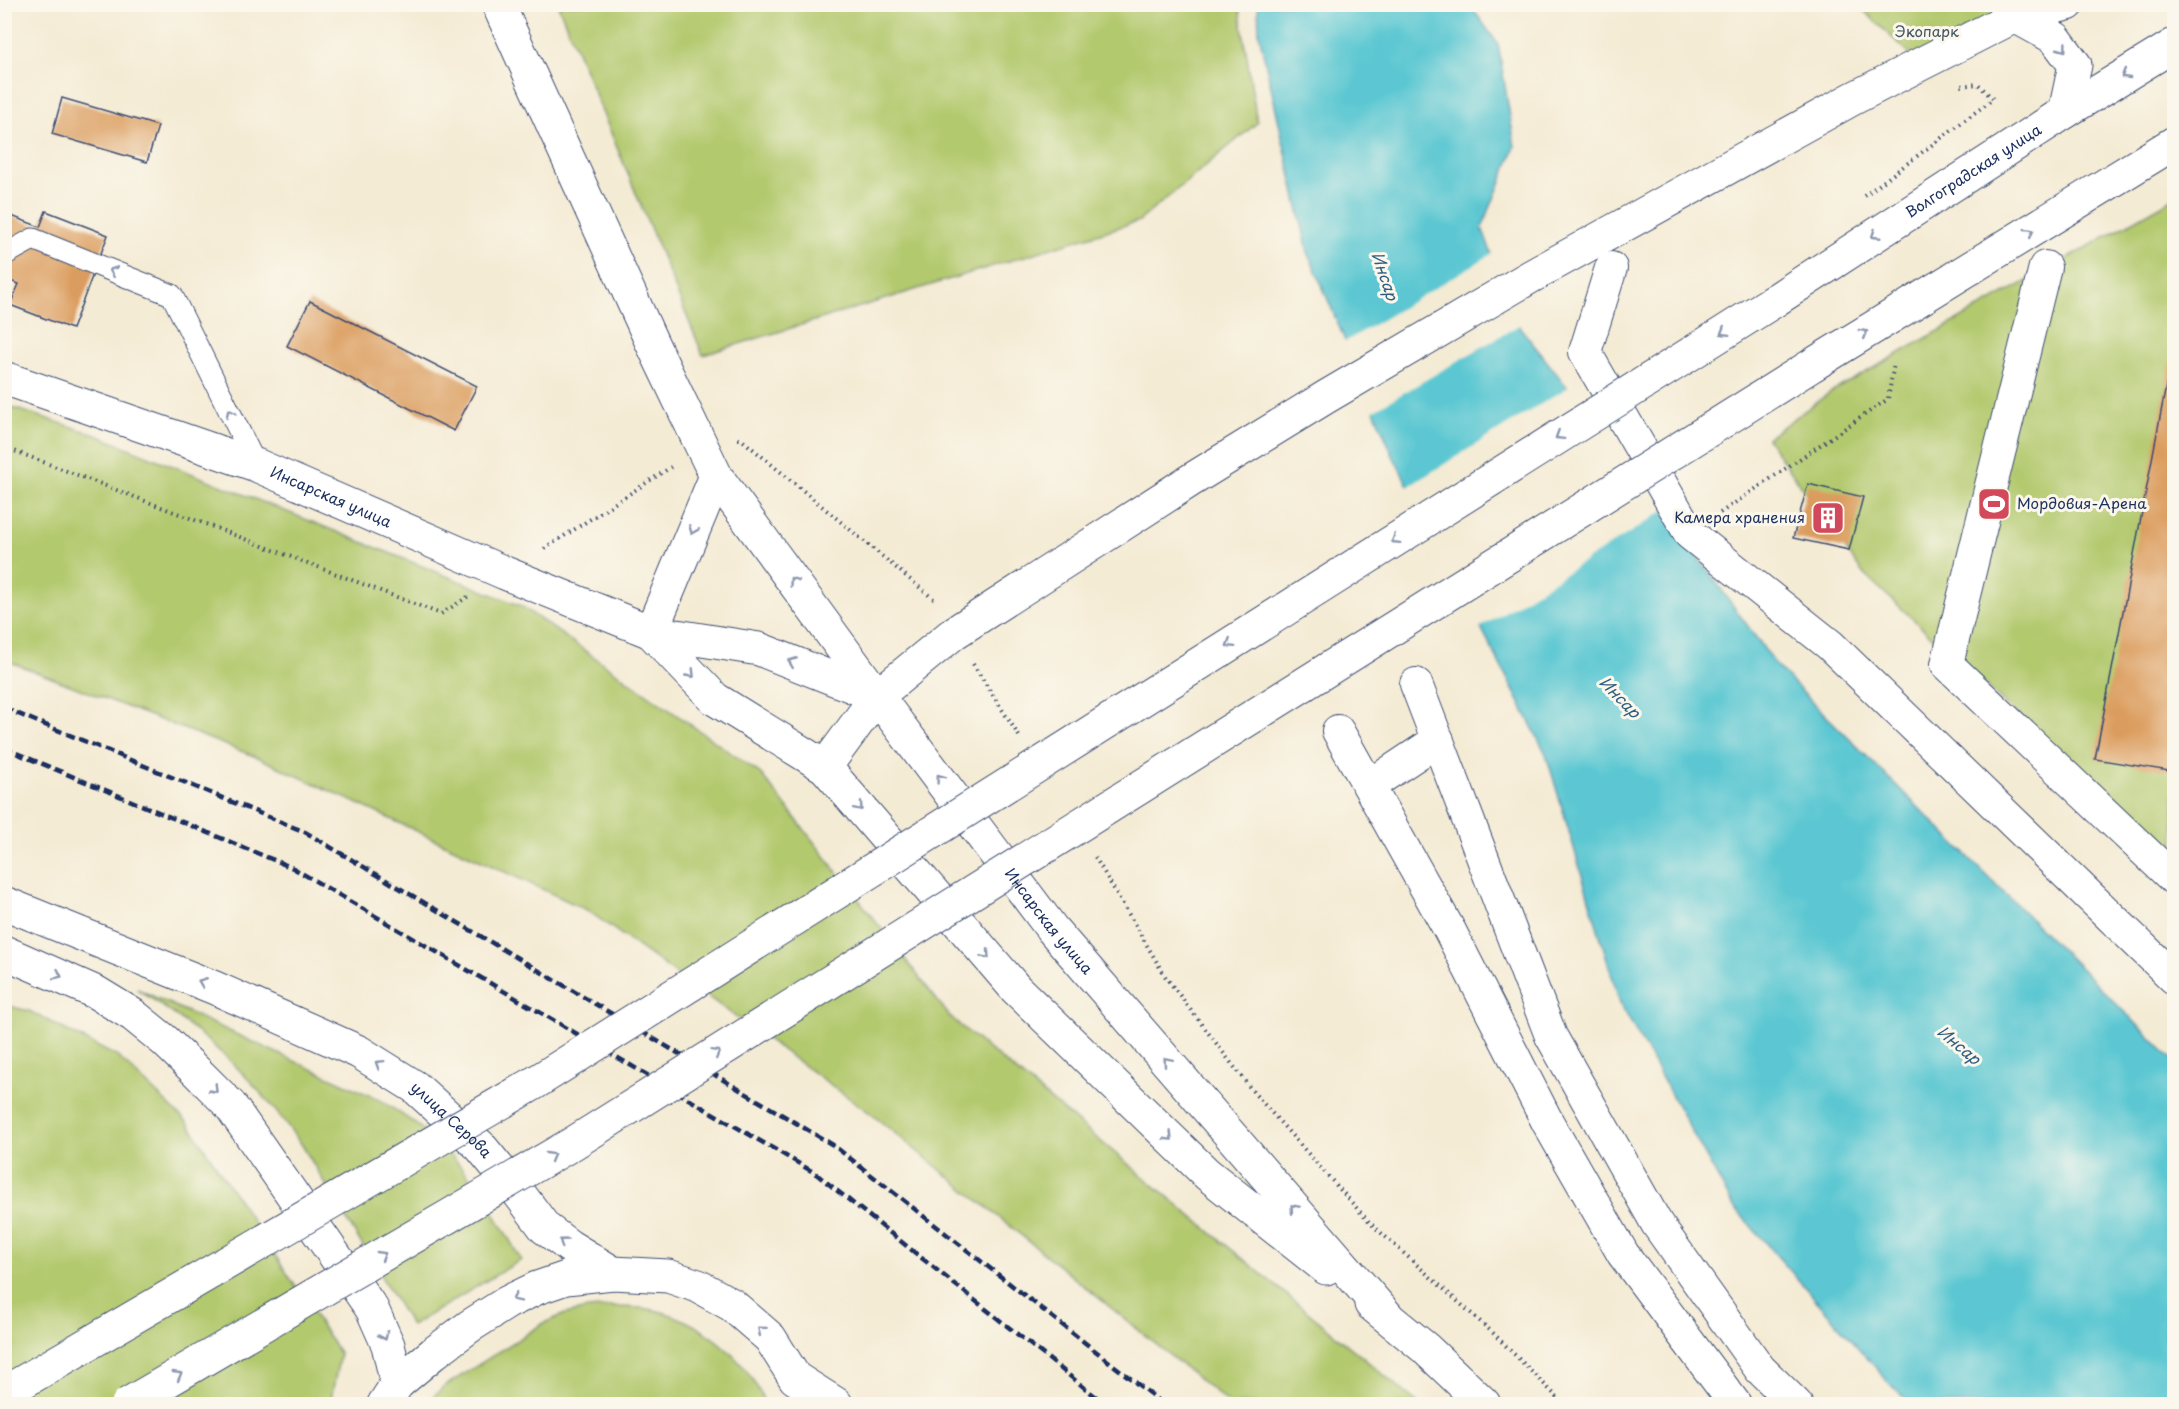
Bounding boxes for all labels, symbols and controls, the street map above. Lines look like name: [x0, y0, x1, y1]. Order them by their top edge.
park label: Экопарк: [1895, 19, 1959, 42]
one-way arrow: [2055, 42, 2066, 53]
one-way arrow: [2121, 68, 2131, 80]
street label: Волгоградская улица: [1900, 117, 2046, 223]
one-way arrow: [2024, 227, 2034, 239]
one-way arrow: [1871, 228, 1882, 239]
water label: Инсар: [1366, 248, 1406, 305]
one-way arrow: [108, 266, 119, 278]
one-way arrow: [1720, 324, 1730, 336]
one-way arrow: [1858, 329, 1868, 341]
one-way arrow: [226, 408, 237, 419]
one-way arrow: [1555, 429, 1566, 440]
street label: Инсарская улица: [267, 460, 396, 533]
sports icon: Мордовия-Арена: [1976, 486, 2012, 522]
place label: Мордовия-Арена: [2017, 491, 2147, 514]
building icon: Камера хранения: [1810, 500, 1846, 536]
place label: Камера хранения: [1674, 505, 1805, 528]
one-way arrow: [688, 523, 700, 534]
one-way arrow: [1390, 533, 1401, 544]
one-way arrow: [789, 577, 800, 588]
one-way arrow: [1225, 637, 1236, 648]
one-way arrow: [787, 657, 798, 669]
one-way arrow: [684, 667, 695, 678]
water label: Инсар: [1595, 670, 1648, 724]
one-way arrow: [936, 774, 947, 785]
one-way arrow: [852, 800, 863, 811]
street label: Инсарская улица: [1000, 863, 1099, 979]
one-way arrow: [979, 948, 990, 959]
one-way arrow: [52, 968, 63, 980]
one-way arrow: [197, 977, 208, 989]
water label: Инсар: [1933, 1019, 1988, 1070]
one-way arrow: [710, 1049, 720, 1061]
one-way arrow: [1163, 1057, 1174, 1068]
one-way arrow: [375, 1060, 385, 1072]
street label: улица Серова: [406, 1075, 499, 1163]
one-way arrow: [207, 1082, 218, 1093]
one-way arrow: [1162, 1130, 1173, 1141]
one-way arrow: [545, 1152, 555, 1164]
one-way arrow: [1290, 1204, 1301, 1215]
one-way arrow: [559, 1238, 570, 1249]
one-way arrow: [376, 1251, 387, 1262]
one-way arrow: [512, 1291, 523, 1303]
one-way arrow: [757, 1327, 768, 1338]
one-way arrow: [377, 1329, 389, 1340]
one-way arrow: [172, 1371, 182, 1382]

